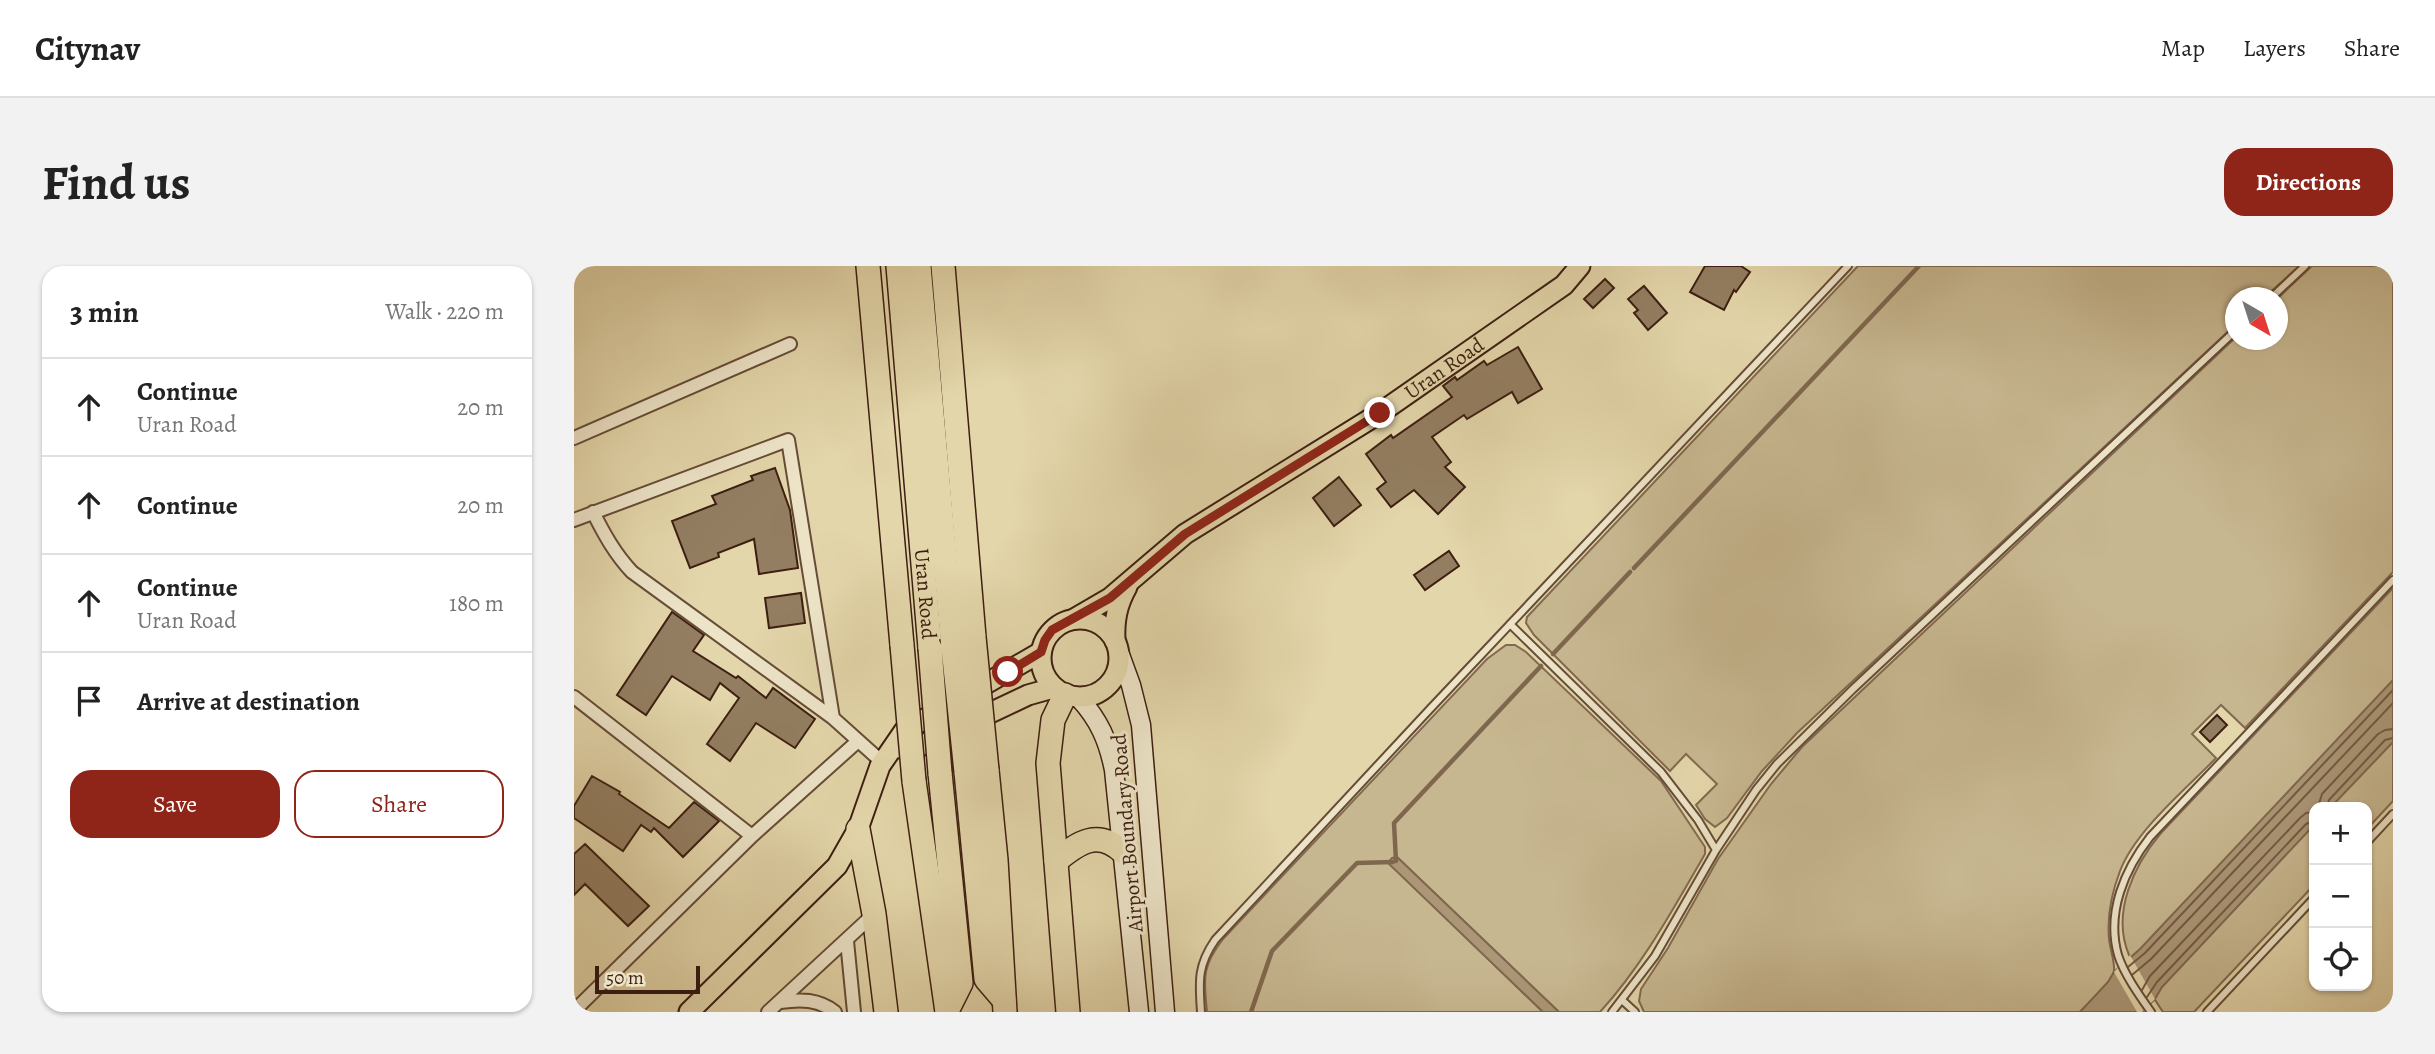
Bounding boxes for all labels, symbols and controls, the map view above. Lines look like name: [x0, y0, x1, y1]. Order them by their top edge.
text: Citynav: [35, 26, 140, 71]
text: Map: [2161, 32, 2205, 64]
text: Layers: [2243, 32, 2306, 64]
text: Share: [2344, 32, 2400, 64]
button: Directions: [2224, 148, 2393, 216]
text: Find us: [42, 149, 190, 216]
north arrow: [2225, 287, 2288, 350]
text: 3 min: [70, 292, 139, 332]
text: Walk · 220 m: [385, 296, 504, 327]
street label: Uran Road: [1399, 330, 1490, 406]
text: Continue: [137, 374, 238, 409]
icon: ahead: [70, 388, 108, 426]
text: 20 m: [457, 392, 504, 423]
route end: [1364, 397, 1395, 428]
text: Uran Road: [137, 409, 237, 440]
icon: ahead: [70, 486, 108, 524]
text: Continue: [137, 488, 238, 523]
text: 20 m: [457, 490, 504, 521]
street label: Uran Road: [908, 547, 943, 641]
text: Continue: [137, 570, 238, 605]
icon: ahead: [70, 584, 108, 622]
text: 180 m: [449, 588, 504, 619]
text: Uran Road: [137, 605, 237, 636]
route start: [992, 656, 1023, 687]
icon: arrive: [70, 682, 108, 720]
text: Arrive at destination: [137, 684, 360, 719]
street label: Airport Boundary Road: [1104, 732, 1150, 934]
button: Save: [70, 770, 280, 838]
button: Share: [294, 770, 504, 838]
map controls: [2309, 802, 2372, 991]
button: +: [2309, 802, 2372, 865]
button: −: [2309, 865, 2372, 928]
button: locate: [2309, 928, 2372, 991]
scale bar: [595, 963, 700, 995]
text: 50 m: [606, 965, 644, 991]

